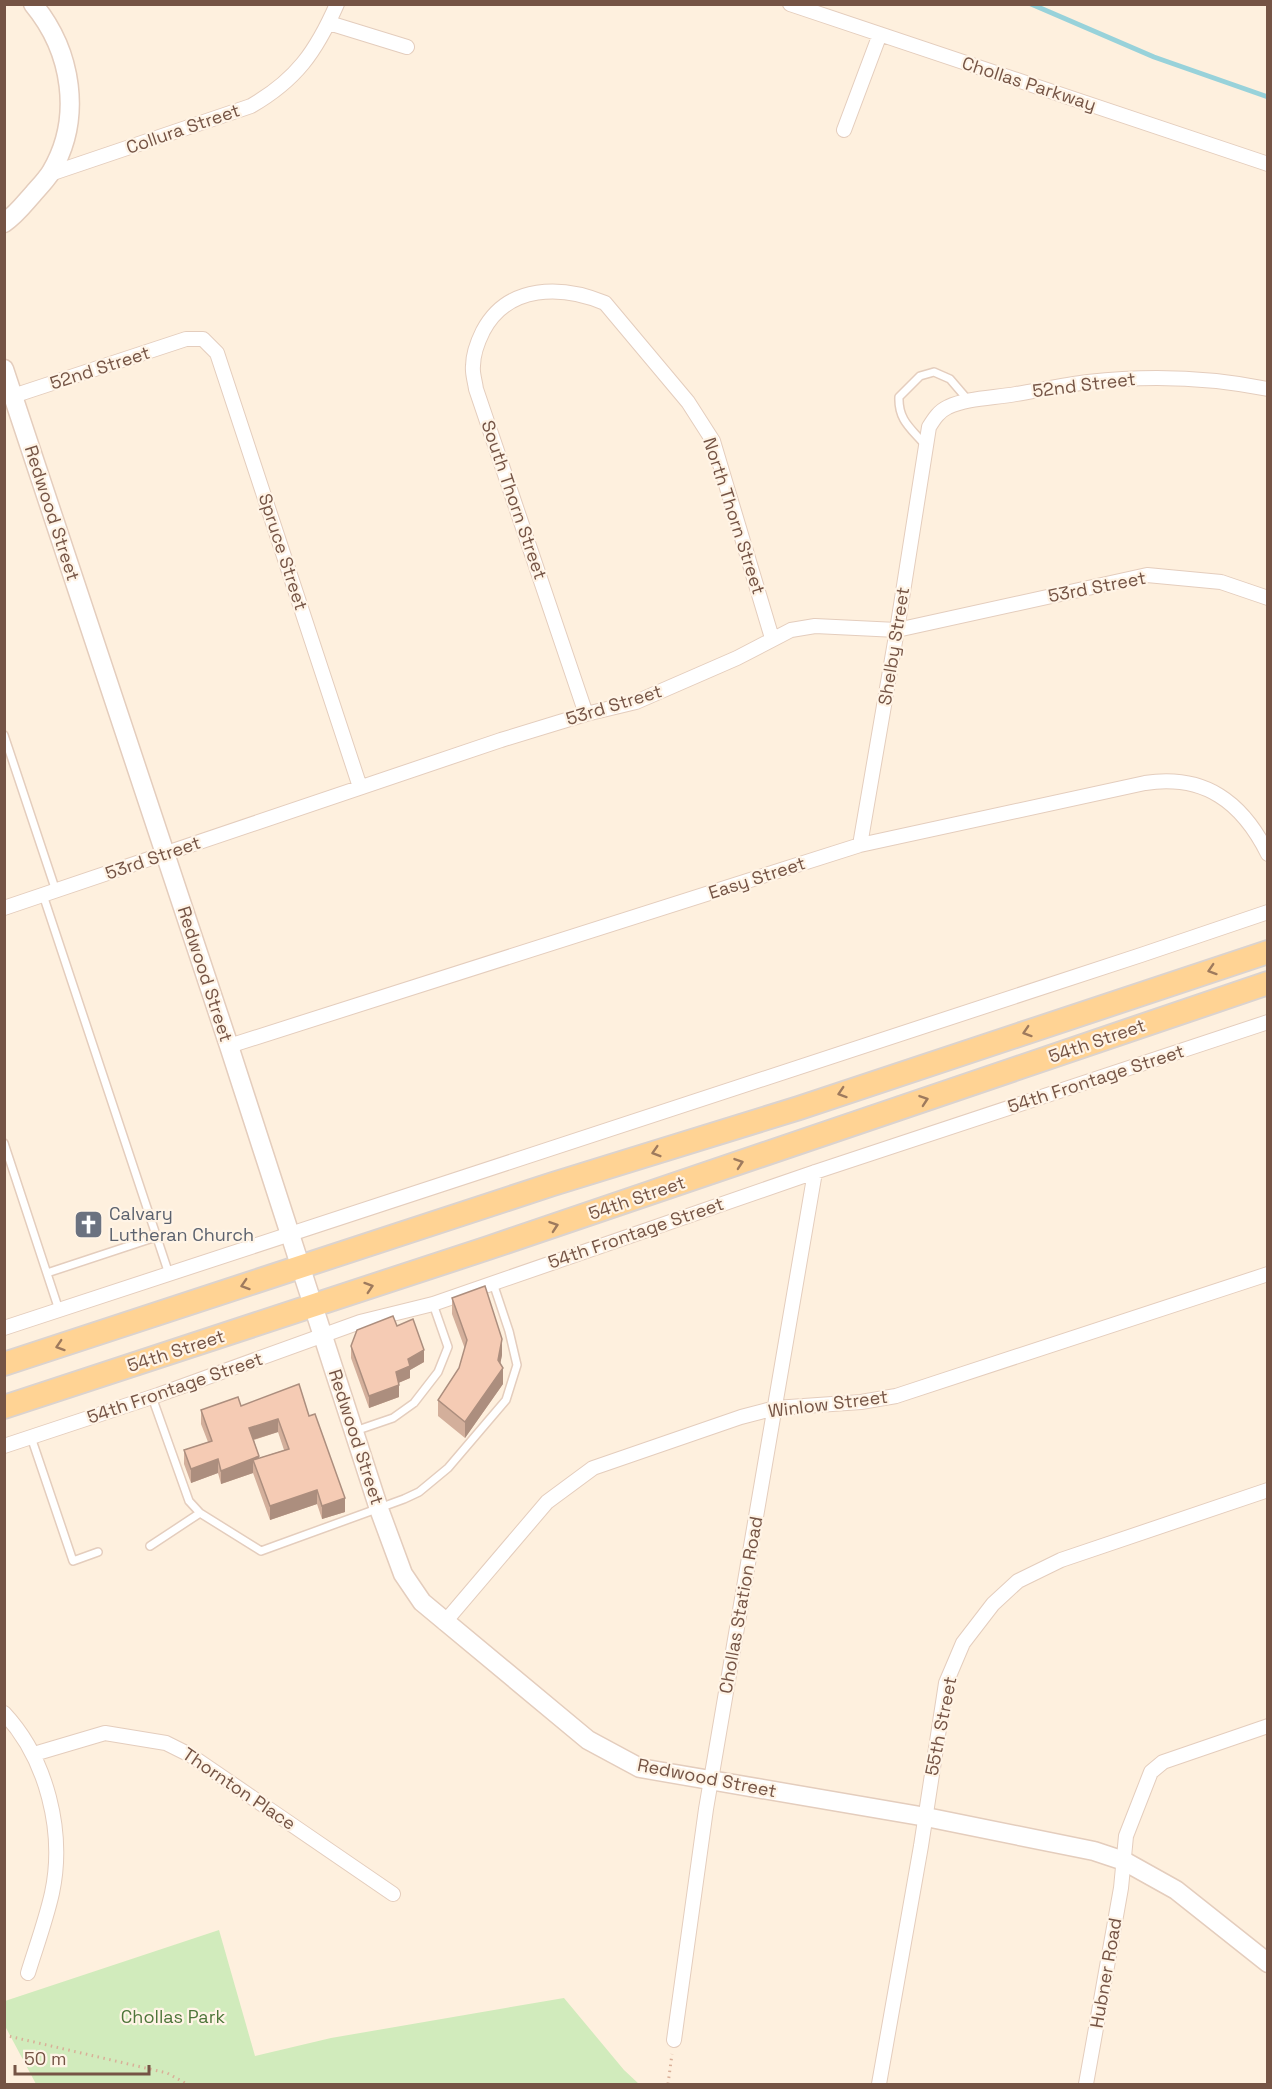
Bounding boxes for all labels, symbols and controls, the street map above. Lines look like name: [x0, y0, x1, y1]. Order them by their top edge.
street label: Chollas Parkway: [959, 51, 1099, 116]
street label: Collura Street: [123, 98, 243, 159]
street label: 52nd Street: [47, 341, 153, 394]
street label: 52nd Street: [1031, 367, 1137, 402]
street label: South Thorn Street: [476, 417, 553, 582]
street label: North Thorn Street: [698, 435, 771, 597]
street label: Redwood Street: [20, 442, 85, 584]
street label: Spruce Street: [254, 491, 313, 613]
street label: 53rd Street: [1046, 566, 1148, 607]
street label: Shelby Street: [873, 585, 914, 707]
street label: 53rd Street: [563, 679, 665, 730]
street label: 53rd Street: [102, 830, 204, 885]
street label: Easy Street: [705, 851, 808, 904]
street label: Redwood Street: [173, 903, 238, 1045]
one-way arrow: [1207, 963, 1218, 976]
street label: 54th Street: [1045, 1013, 1148, 1068]
one-way arrow: [1022, 1025, 1033, 1037]
street label: 54th Frontage Street: [1005, 1039, 1187, 1118]
one-way arrow: [837, 1086, 848, 1099]
one-way arrow: [918, 1095, 929, 1107]
one-way arrow: [651, 1145, 662, 1157]
one-way arrow: [733, 1157, 744, 1170]
street label: 54th Street: [585, 1170, 688, 1225]
street label: 54th Frontage Street: [545, 1192, 727, 1273]
place label: Calvary Lutheran Church: [109, 1202, 254, 1246]
church icon: Calvary Lutheran Church: [72, 1208, 104, 1240]
one-way arrow: [549, 1220, 559, 1233]
one-way arrow: [240, 1278, 251, 1290]
one-way arrow: [363, 1282, 374, 1294]
street label: 54th Street: [124, 1324, 227, 1377]
one-way arrow: [55, 1339, 66, 1351]
street label: 54th Frontage Street: [84, 1347, 266, 1428]
street label: Redwood Street: [324, 1366, 389, 1508]
street label: Winlow Street: [767, 1385, 889, 1422]
street label: Chollas Station Road: [714, 1514, 767, 1695]
street label: 55th Street: [920, 1674, 961, 1777]
street label: Thornton Place: [178, 1742, 300, 1835]
street label: Redwood Street: [636, 1753, 779, 1802]
street label: Hubner Road: [1084, 1916, 1127, 2030]
park label: Chollas Park: [121, 2005, 225, 2028]
scale bar: [15, 2038, 148, 2076]
text: 50 m: [24, 2047, 66, 2070]

